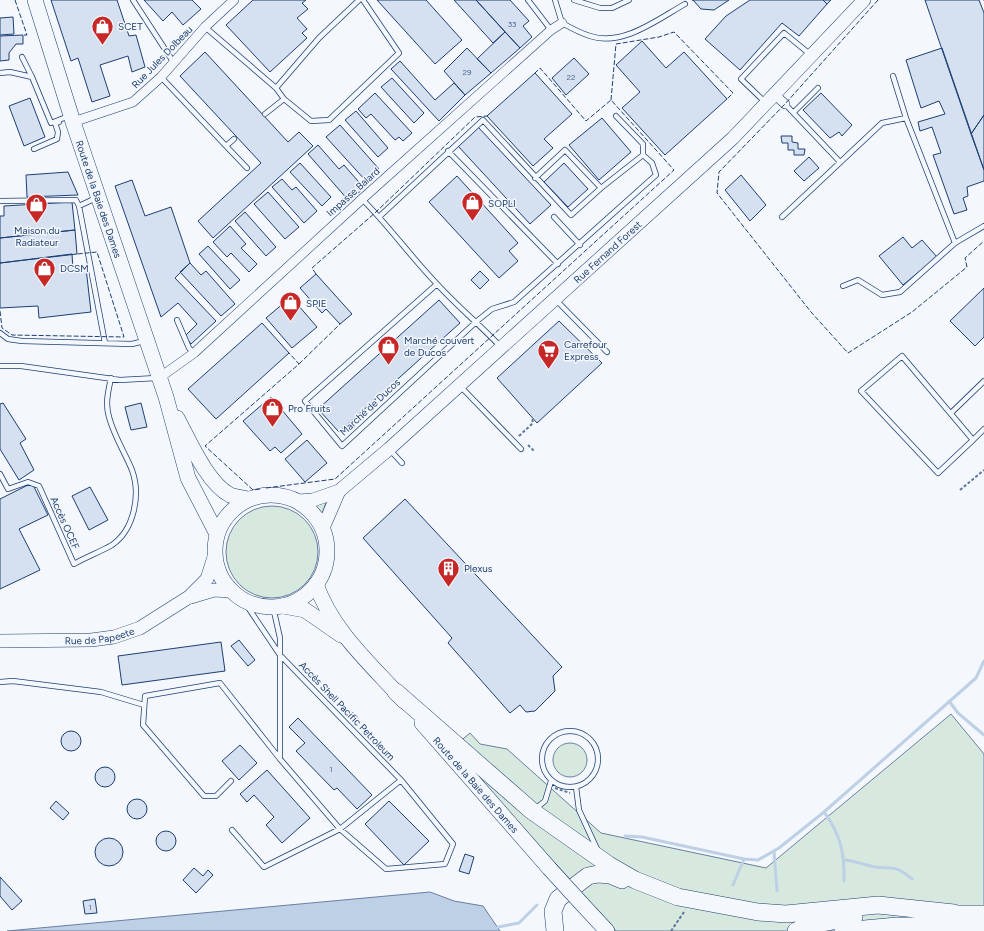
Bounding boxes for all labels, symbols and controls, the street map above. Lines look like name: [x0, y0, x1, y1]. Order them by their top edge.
shop icon: SCET: [90, 13, 116, 46]
house number: 33: [508, 19, 516, 29]
place label: SCET: [118, 20, 143, 33]
street label: Rue Jules Dolbeau: [129, 23, 195, 91]
house number: 29: [463, 67, 472, 77]
house number: 22: [567, 72, 575, 82]
street label: Route de la Baie des Dames: [73, 138, 125, 260]
street label: Impasse Balard: [324, 165, 382, 219]
shop icon: SOPLI: [460, 190, 486, 223]
shop icon: Maison du Radiateur: [24, 191, 50, 224]
place label: SOPLI: [488, 197, 516, 210]
street label: Rue Fernand Forest: [570, 218, 644, 286]
place label: Maison du Radiateur: [14, 224, 60, 249]
shop icon: DCSM: [31, 255, 57, 288]
place label: DCSM: [60, 262, 89, 275]
shop icon: SPIE: [278, 290, 304, 323]
place label: SPIE: [306, 297, 327, 310]
shop icon: Marché couvert de Ducos: [376, 333, 402, 366]
place label: Marché couvert de Ducos: [404, 334, 475, 359]
supermarket icon: Carrefour Express: [536, 337, 562, 370]
place label: Carrefour Express: [564, 338, 608, 363]
street label: Marché de Ducos: [337, 375, 403, 438]
shop icon: Pro Fruits: [260, 395, 286, 428]
place label: Pro Fruits: [288, 402, 331, 415]
street label: Accès OCEF: [48, 495, 83, 552]
building icon: Plexus: [435, 555, 461, 588]
place label: Plexus: [464, 562, 493, 575]
street label: Rue de Papeete: [65, 624, 137, 647]
street label: Accès Shell Pacific Petroleum: [296, 659, 398, 763]
street label: Route de la Baie des Dames: [430, 734, 522, 836]
house number: 1: [329, 764, 333, 774]
house number: 1: [88, 902, 92, 912]

